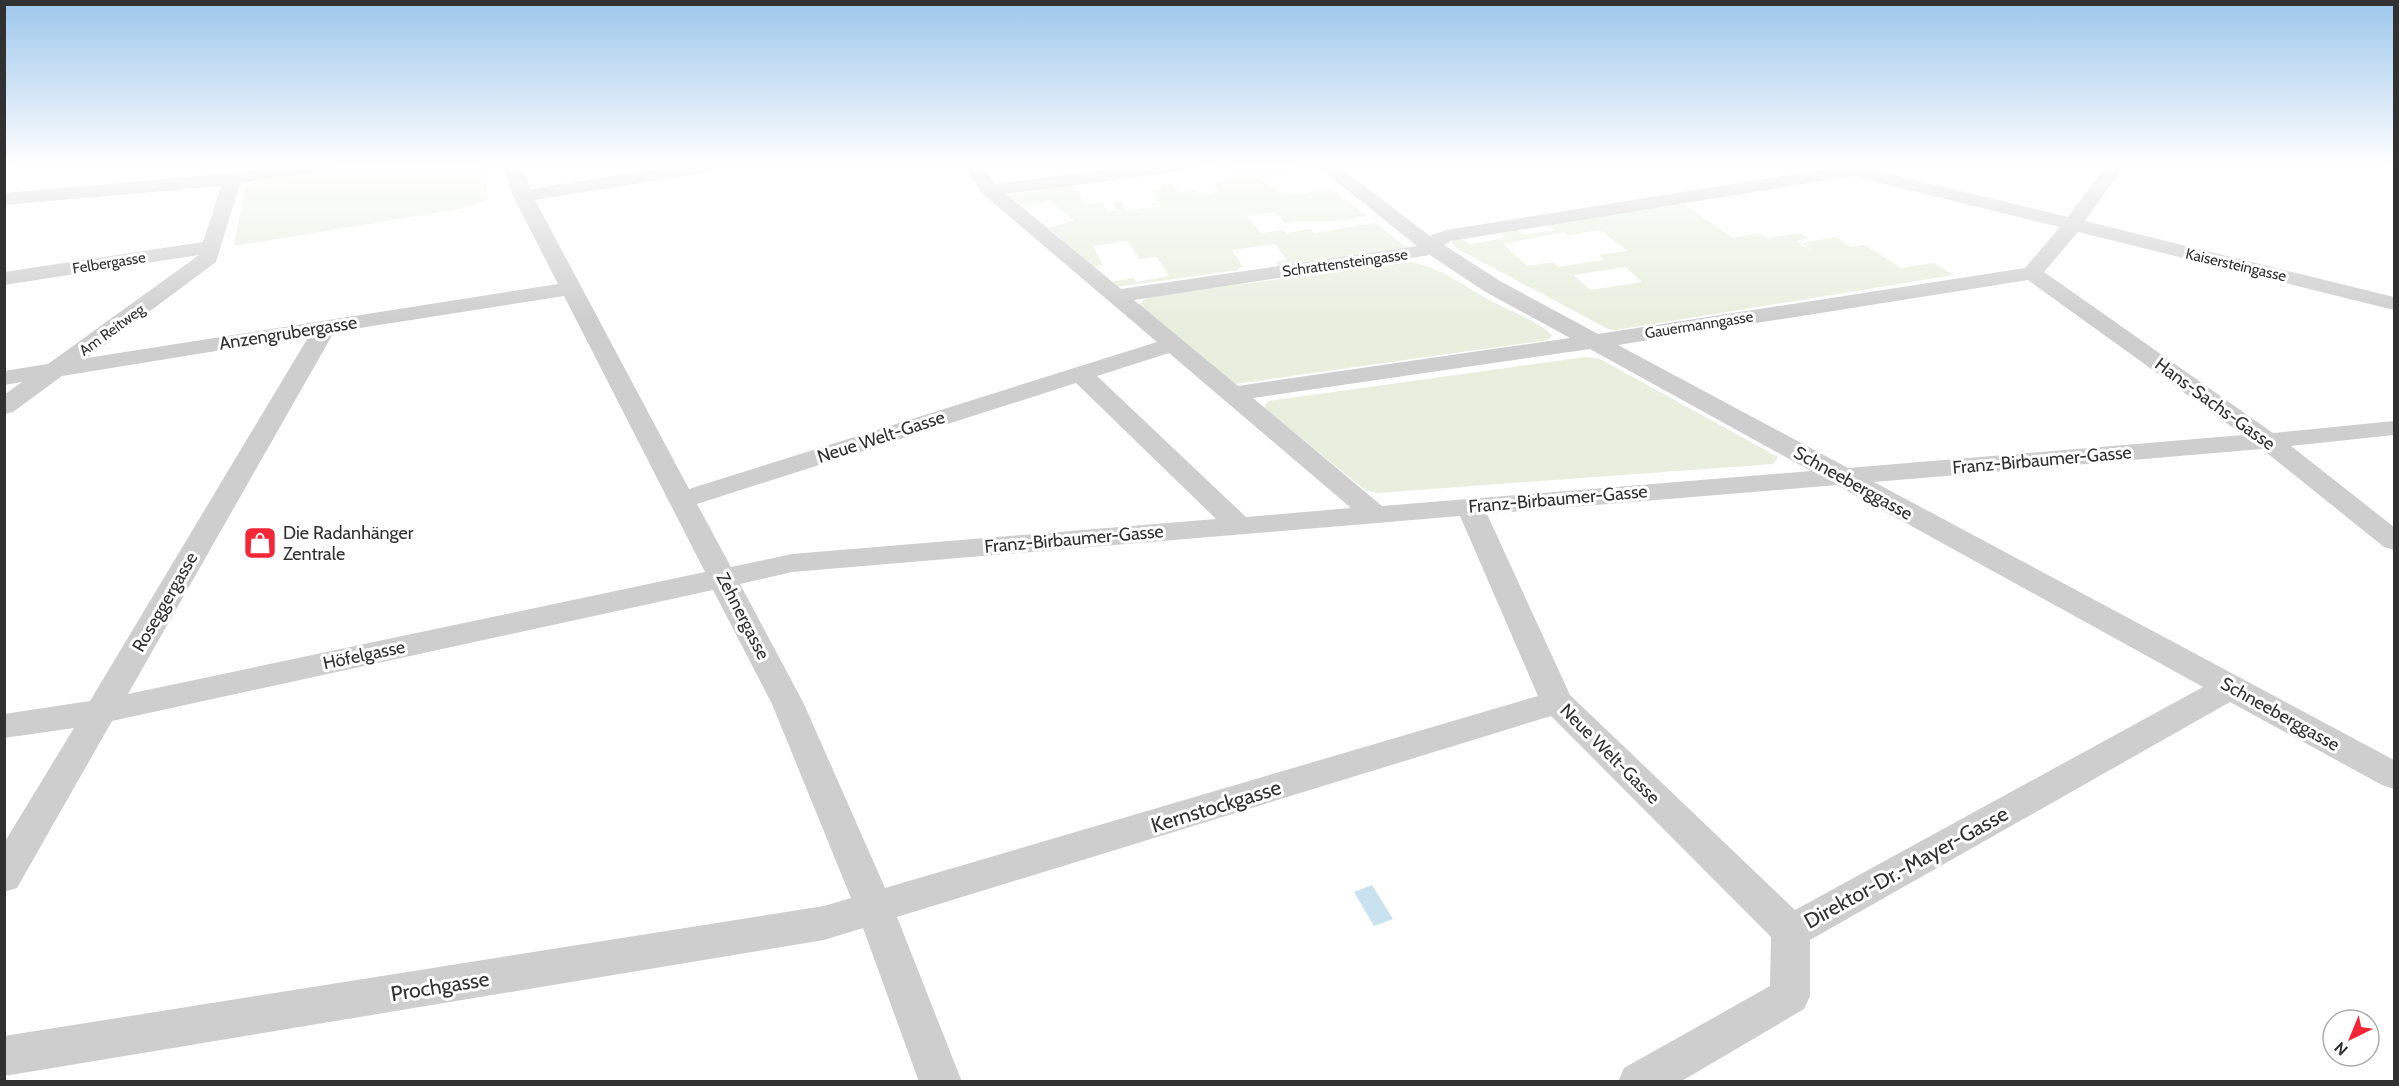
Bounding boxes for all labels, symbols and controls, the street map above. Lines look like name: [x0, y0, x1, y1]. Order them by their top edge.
street label: Schrattensteingasse: [1281, 245, 1409, 281]
street label: Kaisersteingasse: [2184, 245, 2288, 285]
street label: Felbergasse: [71, 248, 147, 278]
street label: Am Reitweg: [76, 300, 149, 360]
street label: Gauermanngasse: [1644, 308, 1755, 342]
street label: Anzengrubergasse: [217, 311, 359, 355]
street label: Hans-Sachs-Gasse: [2151, 353, 2279, 455]
street label: Neue Welt-Gasse: [815, 406, 947, 468]
street label: Schneeberggasse: [1790, 441, 1916, 525]
street label: Franz-Birbaumer-Gasse: [1952, 441, 2132, 479]
street label: Franz-Birbaumer-Gasse: [1468, 480, 1648, 518]
street label: Franz-Birbaumer-Gasse: [984, 520, 1164, 558]
place label: Die Radanhänger Zentrale: [283, 522, 414, 565]
shop icon: Die Radanhänger Zentrale: [242, 525, 278, 561]
street label: Roseggergasse: [128, 548, 202, 656]
street label: Zehnergasse: [712, 569, 774, 663]
street label: Höfelgasse: [321, 636, 407, 674]
street label: Schneeberggasse: [2217, 672, 2343, 756]
street label: Neue Welt-Gasse: [1555, 699, 1665, 809]
street label: Kernstockgasse: [1148, 774, 1284, 838]
street label: Direktor-Dr.-Mayer-Gasse: [1800, 800, 2013, 934]
street label: Prochgasse: [389, 966, 491, 1006]
north arrow: [2321, 1008, 2381, 1068]
text: N: [2330, 1038, 2352, 1059]

